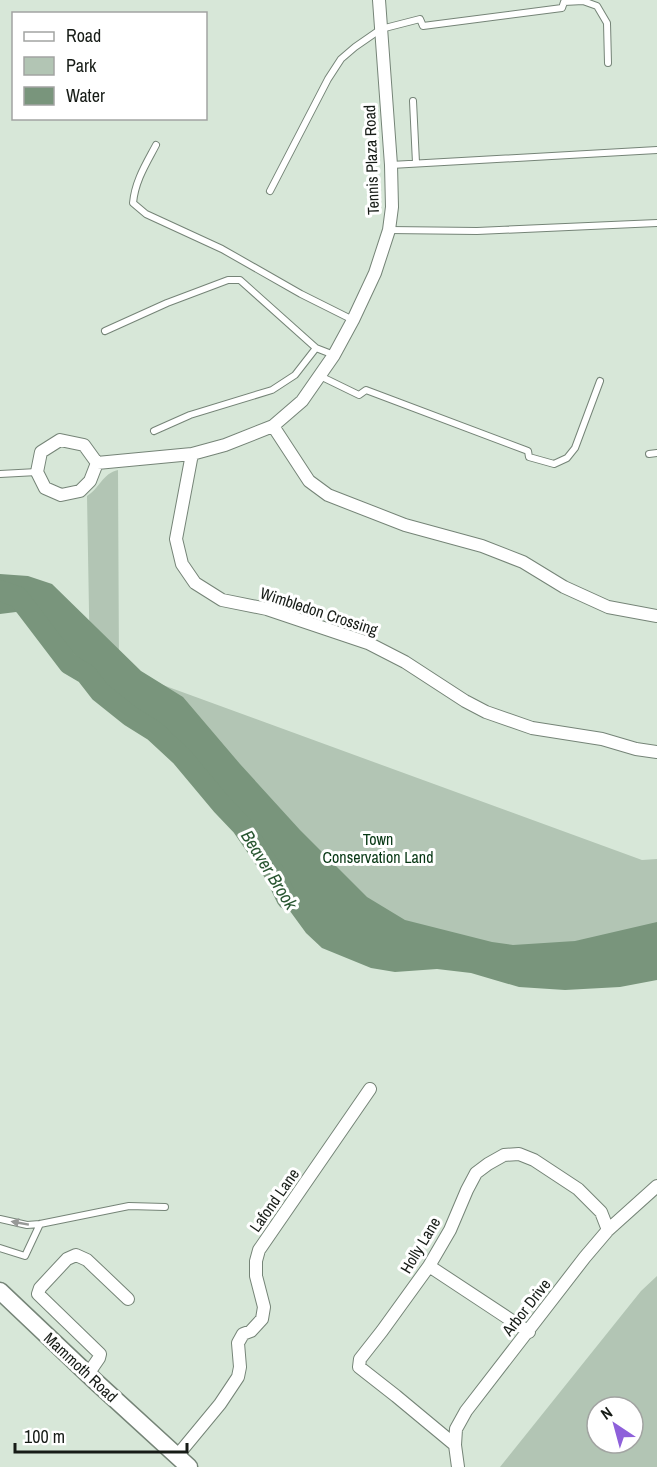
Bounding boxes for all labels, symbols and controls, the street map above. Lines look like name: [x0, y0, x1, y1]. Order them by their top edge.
legend: [12, 12, 207, 120]
text: Road: [66, 23, 101, 48]
text: Park: [66, 53, 97, 78]
text: Water: [66, 83, 105, 108]
street label: Tennis Plaza Road: [358, 105, 384, 215]
street label: Wimbledon Crossing: [257, 582, 381, 641]
water label: Beaver Brook: [235, 825, 304, 915]
park label: Town Conservation Land: [323, 828, 433, 868]
street label: Lafond Lane: [244, 1164, 304, 1236]
street label: Holly Lane: [395, 1213, 445, 1277]
one-way arrow: [10, 1218, 29, 1227]
street label: Arbor Drive: [496, 1274, 555, 1341]
street label: Mammoth Road: [39, 1327, 123, 1407]
north arrow: [585, 1395, 645, 1455]
text: N: [596, 1401, 616, 1425]
scale bar: [15, 1416, 188, 1454]
text: 100 m: [24, 1424, 65, 1449]

